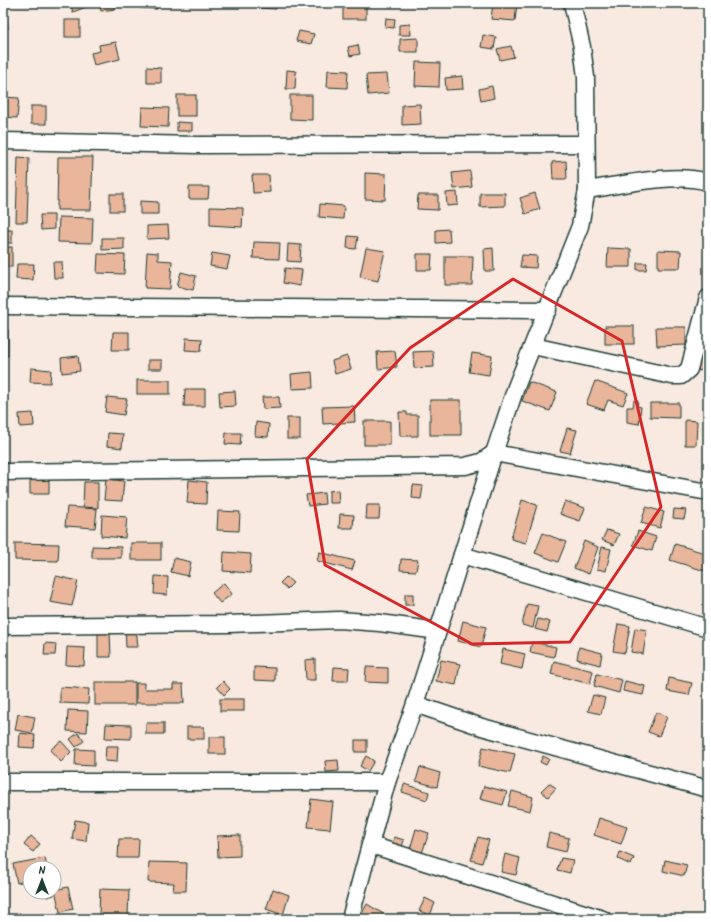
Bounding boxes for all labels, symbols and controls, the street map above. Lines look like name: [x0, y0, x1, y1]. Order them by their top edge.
north arrow: [22, 860, 62, 900]
text: N: [39, 862, 46, 880]

